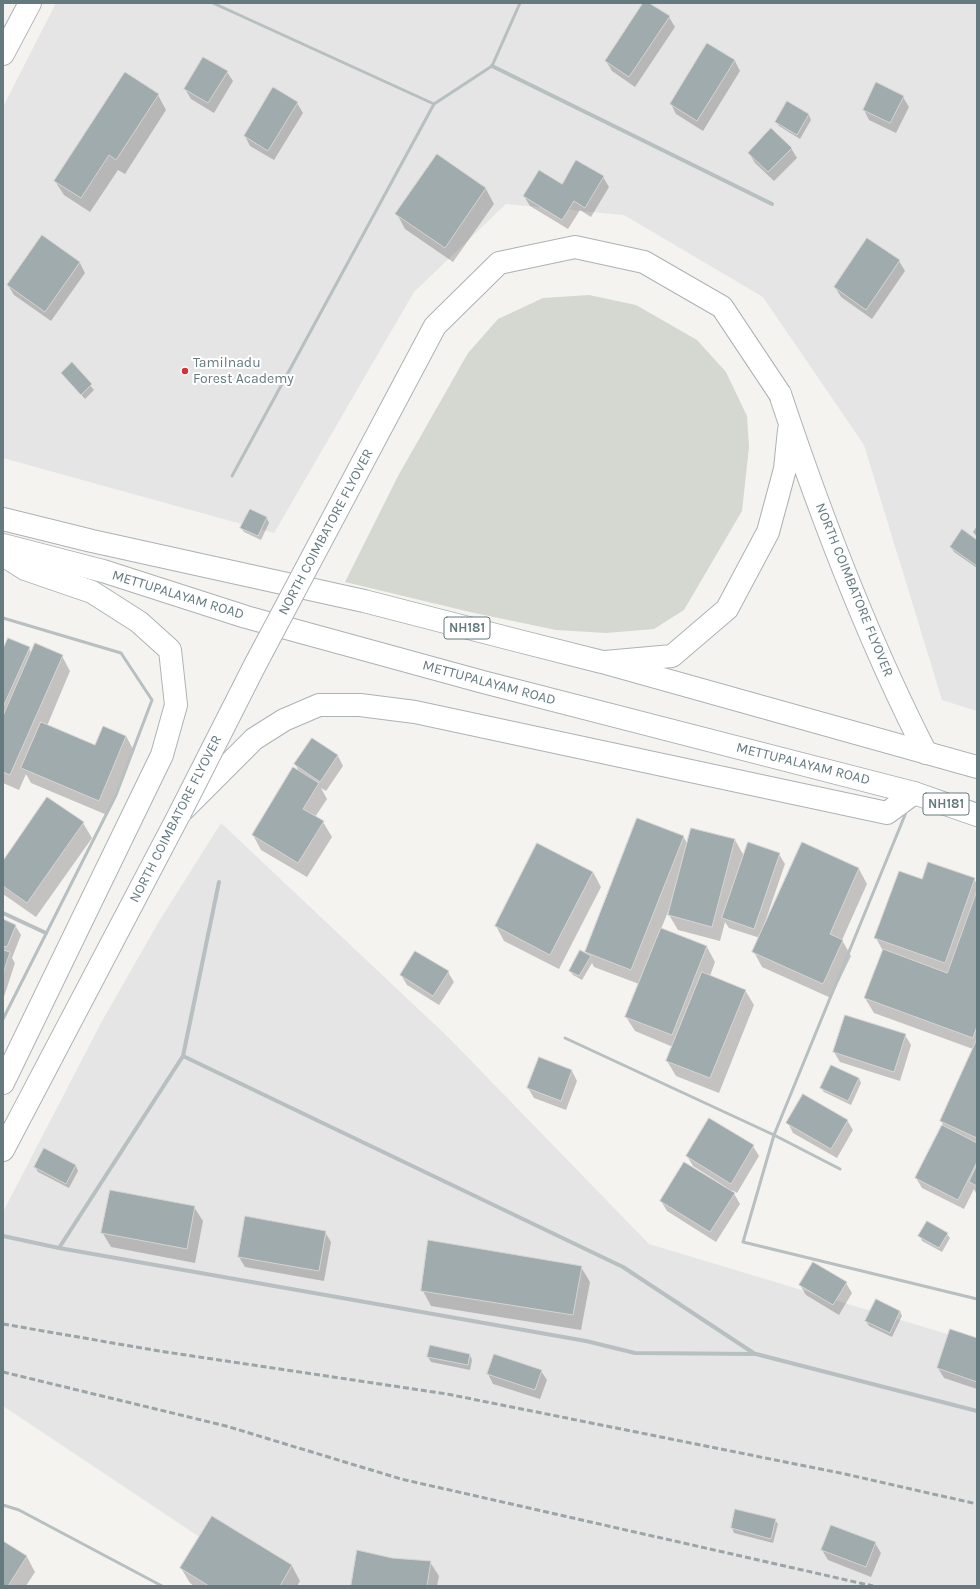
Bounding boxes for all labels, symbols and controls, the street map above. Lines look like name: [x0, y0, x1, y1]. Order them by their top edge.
place label: Tamilnadu Forest Academy: [193, 355, 294, 388]
marker: Tamilnadu Forest Academy: [180, 366, 190, 376]
street label: NORTH COIMBATORE FLYOVER: [275, 446, 377, 618]
street label: NORTH COIMBATORE FLYOVER: [811, 501, 897, 679]
street label: METTUPALAYAM ROAD: [110, 567, 246, 623]
road number: NH181: [444, 617, 490, 639]
street label: METTUPALAYAM ROAD: [421, 657, 557, 709]
street label: NORTH COIMBATORE FLYOVER: [126, 732, 226, 906]
street label: METTUPALAYAM ROAD: [734, 739, 872, 789]
road number: NH181: [923, 793, 969, 815]

